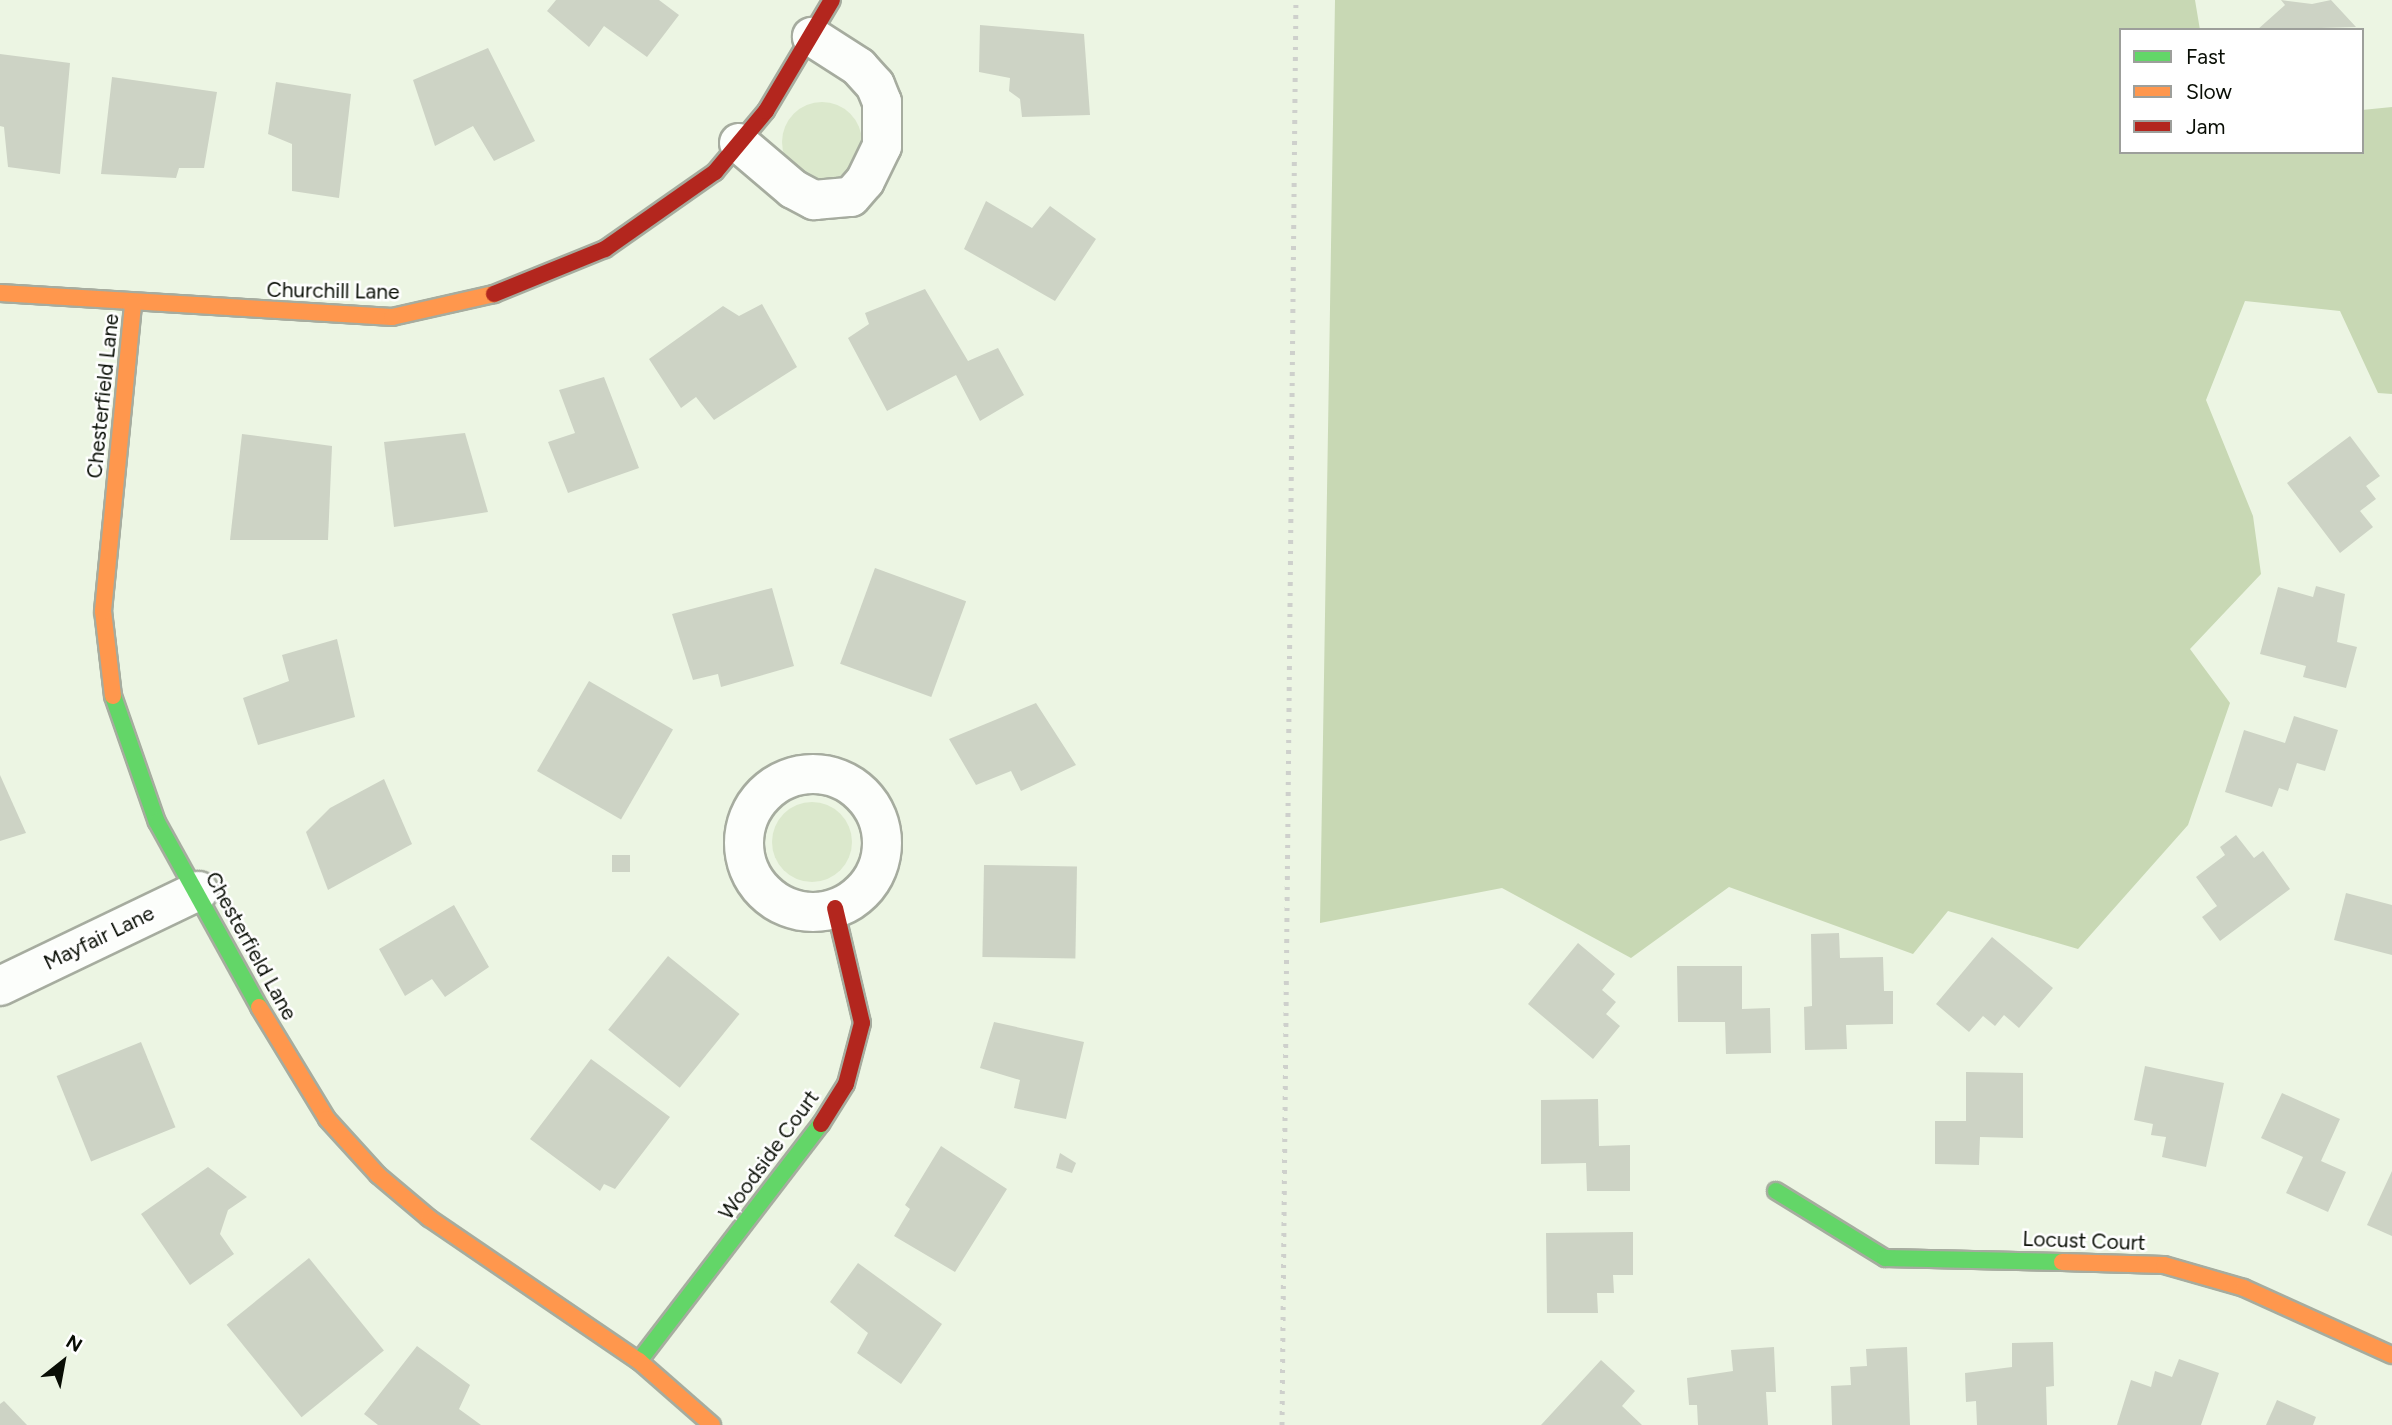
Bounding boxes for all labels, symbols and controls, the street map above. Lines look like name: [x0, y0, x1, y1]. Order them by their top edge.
legend: [2119, 28, 2364, 154]
text: Fast: [2186, 44, 2226, 69]
text: Slow: [2186, 79, 2232, 104]
text: Jam: [2186, 114, 2225, 139]
street label: Churchill Lane: [266, 277, 400, 305]
street label: Chesterfield Lane: [82, 312, 124, 480]
street label: Chesterfield Lane: [200, 867, 302, 1025]
street label: Mayfair Lane: [40, 900, 158, 976]
street label: Woodside Court: [714, 1085, 824, 1225]
street label: Locust Court: [2022, 1226, 2146, 1256]
north arrow: [28, 1327, 98, 1397]
text: N: [62, 1330, 86, 1357]

